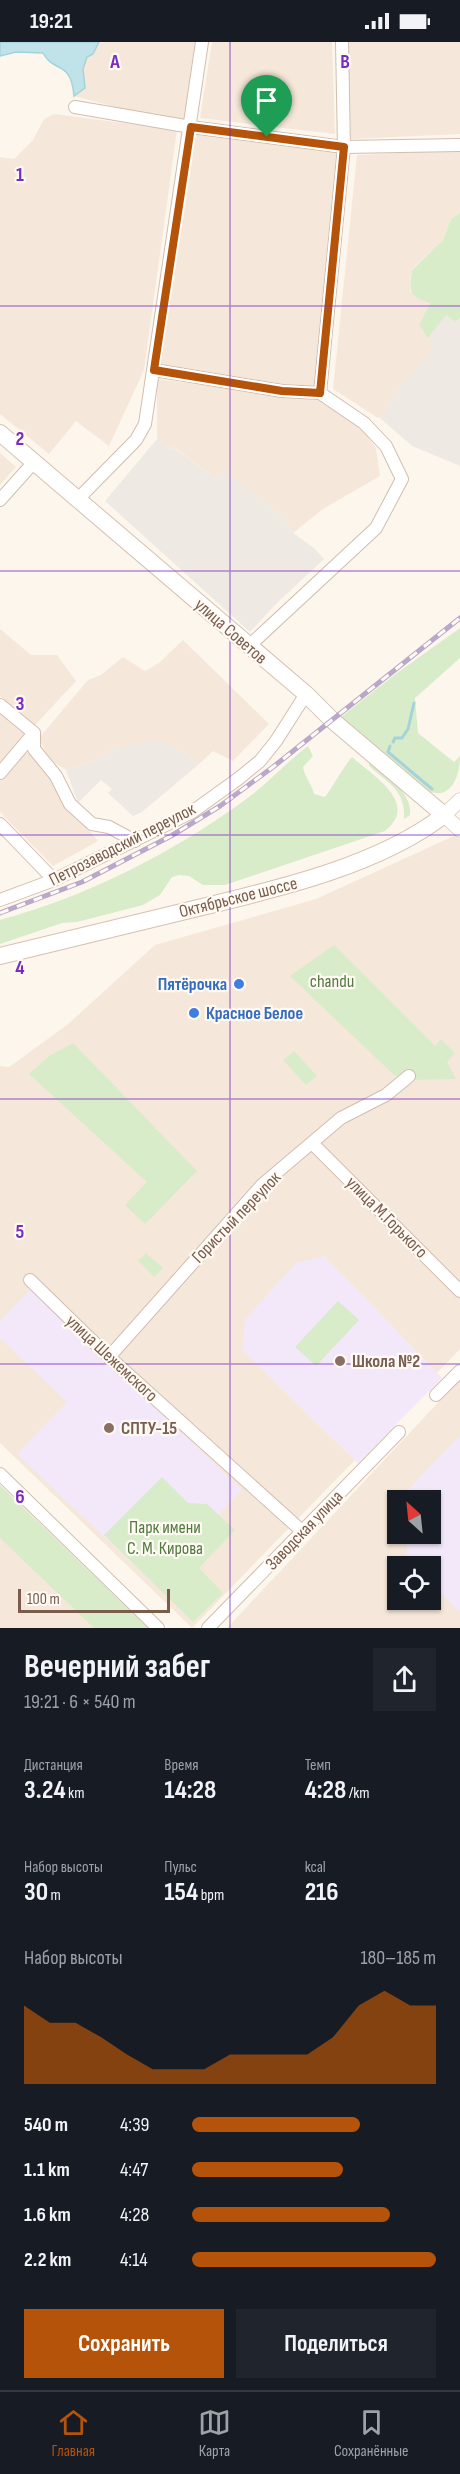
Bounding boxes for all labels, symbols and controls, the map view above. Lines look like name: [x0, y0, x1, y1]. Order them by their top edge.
text: 19:21: [30, 8, 72, 35]
text: A: [109, 50, 120, 74]
text: B: [340, 50, 350, 74]
pin: [241, 75, 292, 137]
icon: arrive: [250, 84, 283, 117]
text: 1: [16, 163, 24, 187]
text: 2: [16, 427, 24, 451]
street label: улица Советов: [190, 594, 271, 669]
text: 3: [16, 692, 25, 716]
street label: Петрозаводский переулок: [46, 798, 199, 890]
street label: Октябрьское шоссе: [177, 873, 299, 922]
text: 4: [15, 956, 25, 980]
park label: chandu: [310, 971, 354, 992]
place label: Пятёрочка: [158, 974, 227, 995]
marker: Пятёрочка: [232, 977, 246, 991]
place label: Красное Белое: [206, 1003, 303, 1024]
marker: Красное Белое: [187, 1006, 201, 1020]
street label: Гористый переулок: [188, 1167, 285, 1267]
street label: улица М.Горького: [342, 1172, 432, 1262]
text: 5: [16, 1220, 25, 1244]
street label: улица Шежемского: [61, 1311, 162, 1406]
place label: Школа №2: [352, 1351, 420, 1372]
marker: Школа №2: [333, 1354, 347, 1368]
place label: СПТУ-15: [121, 1418, 177, 1439]
marker: СПТУ-15: [102, 1421, 116, 1435]
text: 6: [15, 1485, 25, 1509]
street label: Заводская улица: [261, 1486, 348, 1575]
north arrow: [387, 1490, 441, 1544]
map controls: [387, 1490, 441, 1610]
park label: Парк имени С. М. Кирова: [127, 1517, 203, 1559]
button: locate: [387, 1556, 441, 1610]
scale bar: [18, 1586, 170, 1614]
text: 100 m: [27, 1590, 60, 1609]
text: Вечерний забег: [24, 1647, 210, 1687]
button: share: [373, 1648, 436, 1711]
text: 19:21 · 6 × 540 m: [24, 1690, 136, 1714]
text: Дистанция: [24, 1756, 83, 1775]
text: Время: [164, 1756, 199, 1775]
text: Темп: [305, 1756, 331, 1775]
text: 3.24: [24, 1775, 65, 1806]
text: 14:28: [164, 1775, 216, 1806]
text: 4:28: [305, 1775, 346, 1806]
text: km: [65, 1784, 84, 1803]
text: /km: [346, 1784, 370, 1803]
text: Набор высоты: [24, 1858, 103, 1877]
text: Пульс: [164, 1858, 197, 1877]
text: kcal: [305, 1858, 326, 1877]
text: 30: [24, 1877, 48, 1908]
text: 154: [164, 1877, 198, 1908]
text: 216: [305, 1877, 339, 1908]
text: m: [48, 1886, 61, 1905]
text: bpm: [198, 1886, 224, 1905]
text: Набор высоты: [24, 1946, 123, 1970]
text: 180–185 m: [360, 1946, 436, 1970]
text: 540 m: [24, 2113, 68, 2137]
text: 4:39: [120, 2113, 149, 2137]
text: 1.1 km: [24, 2158, 70, 2182]
text: 4:47: [120, 2158, 148, 2182]
text: 1.6 km: [24, 2203, 71, 2227]
text: 4:28: [120, 2203, 149, 2227]
text: 2.2 km: [24, 2248, 71, 2272]
text: 4:14: [120, 2248, 148, 2272]
button: Сохранить: [24, 2309, 224, 2378]
button: Поделиться: [236, 2309, 436, 2378]
tab: Главная: [51, 2406, 95, 2461]
tab: Карта: [198, 2406, 231, 2461]
tab: Сохранённые: [334, 2406, 409, 2461]

